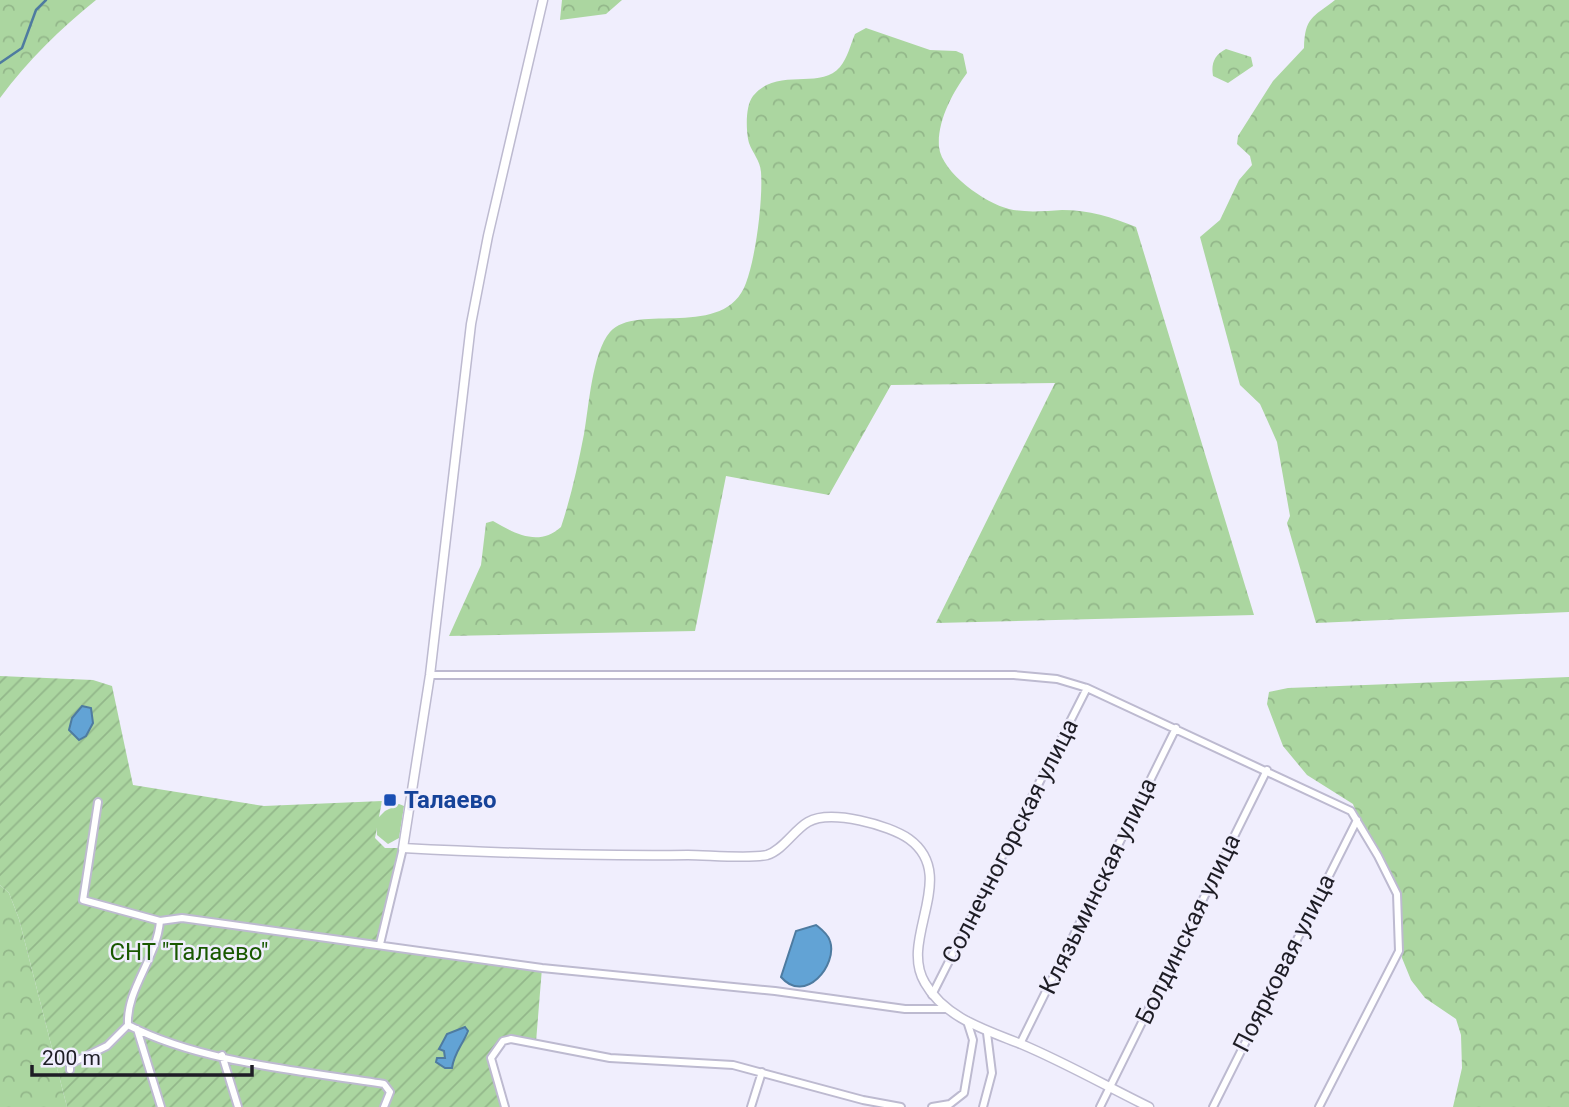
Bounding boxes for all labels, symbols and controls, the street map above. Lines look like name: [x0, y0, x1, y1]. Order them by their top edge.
street label: Солнечногорская улица: [936, 714, 1084, 968]
street label: Клязьминская улица: [1034, 773, 1162, 999]
place label: Талаево: [404, 786, 496, 814]
marker: Талаево: [382, 792, 398, 808]
street label: Болдинская улица: [1130, 829, 1246, 1029]
street label: Поярковая улица: [1227, 869, 1341, 1057]
park label: СНТ "Талаево": [109, 938, 269, 966]
scale bar: [32, 1034, 252, 1078]
text: 200 m: [42, 1046, 101, 1070]

